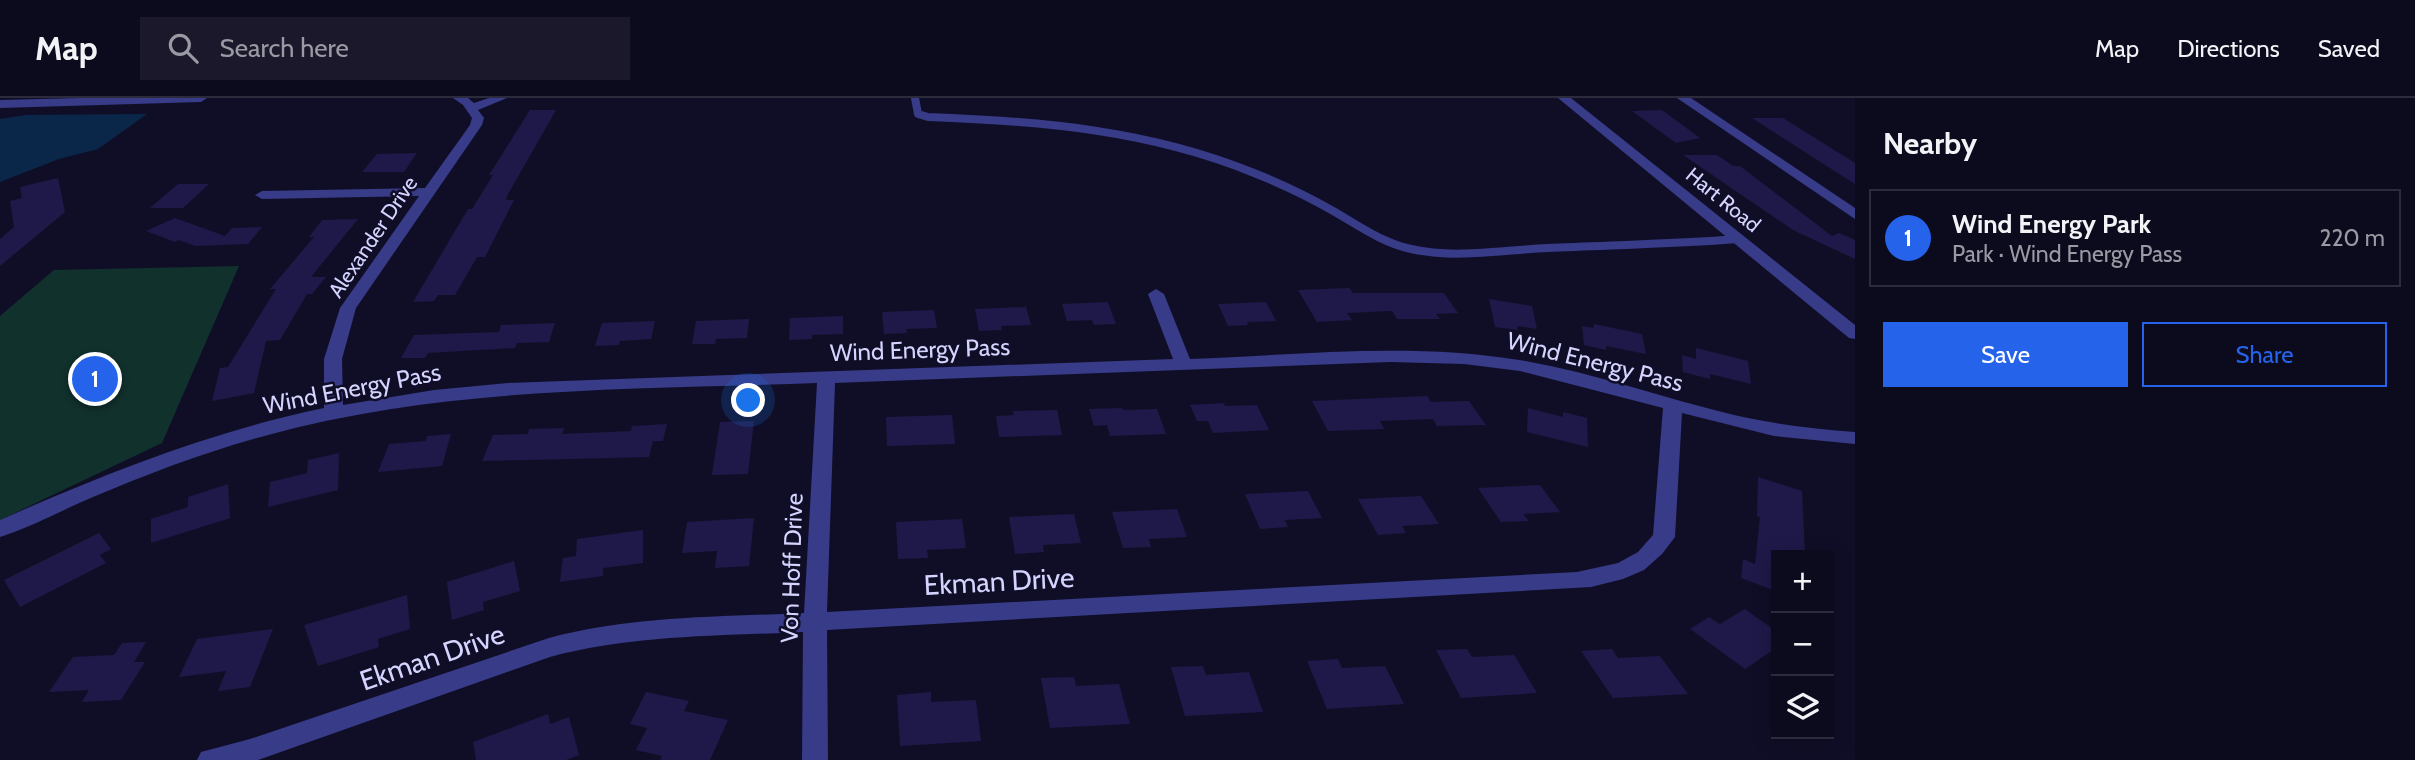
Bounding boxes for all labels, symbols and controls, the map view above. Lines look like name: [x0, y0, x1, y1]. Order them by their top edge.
search box: [140, 17, 630, 80]
text: Map: [35, 28, 98, 68]
icon: search: [164, 29, 202, 67]
text: Search here: [220, 32, 349, 64]
text: Map: [2095, 34, 2139, 63]
text: Directions: [2177, 34, 2280, 63]
text: Saved: [2318, 34, 2380, 63]
text: Nearby: [1883, 125, 1977, 162]
street label: Hart Road: [1681, 162, 1766, 237]
street label: Alexander Drive: [323, 171, 422, 302]
text: Wind Energy Park: [1952, 208, 2151, 240]
text: 1: [1904, 224, 1912, 252]
text: 220 m: [2319, 224, 2385, 252]
text: Park · Wind Energy Pass: [1952, 240, 2182, 268]
button: Save: [1883, 322, 2128, 387]
button: Share: [2142, 322, 2387, 387]
street label: Wind Energy Pass: [1504, 326, 1686, 397]
street label: Wind Energy Pass: [829, 332, 1011, 367]
pin: 1: [72, 353, 118, 405]
street label: Wind Energy Pass: [261, 357, 443, 420]
your location: [731, 383, 765, 417]
street label: Von Hoff Drive: [774, 493, 809, 643]
map controls: [1771, 550, 1834, 739]
button: +: [1771, 550, 1834, 613]
street label: Ekman Drive: [923, 560, 1075, 602]
button: −: [1771, 613, 1834, 676]
street label: Ekman Drive: [355, 616, 509, 698]
button: layers: [1771, 676, 1834, 739]

